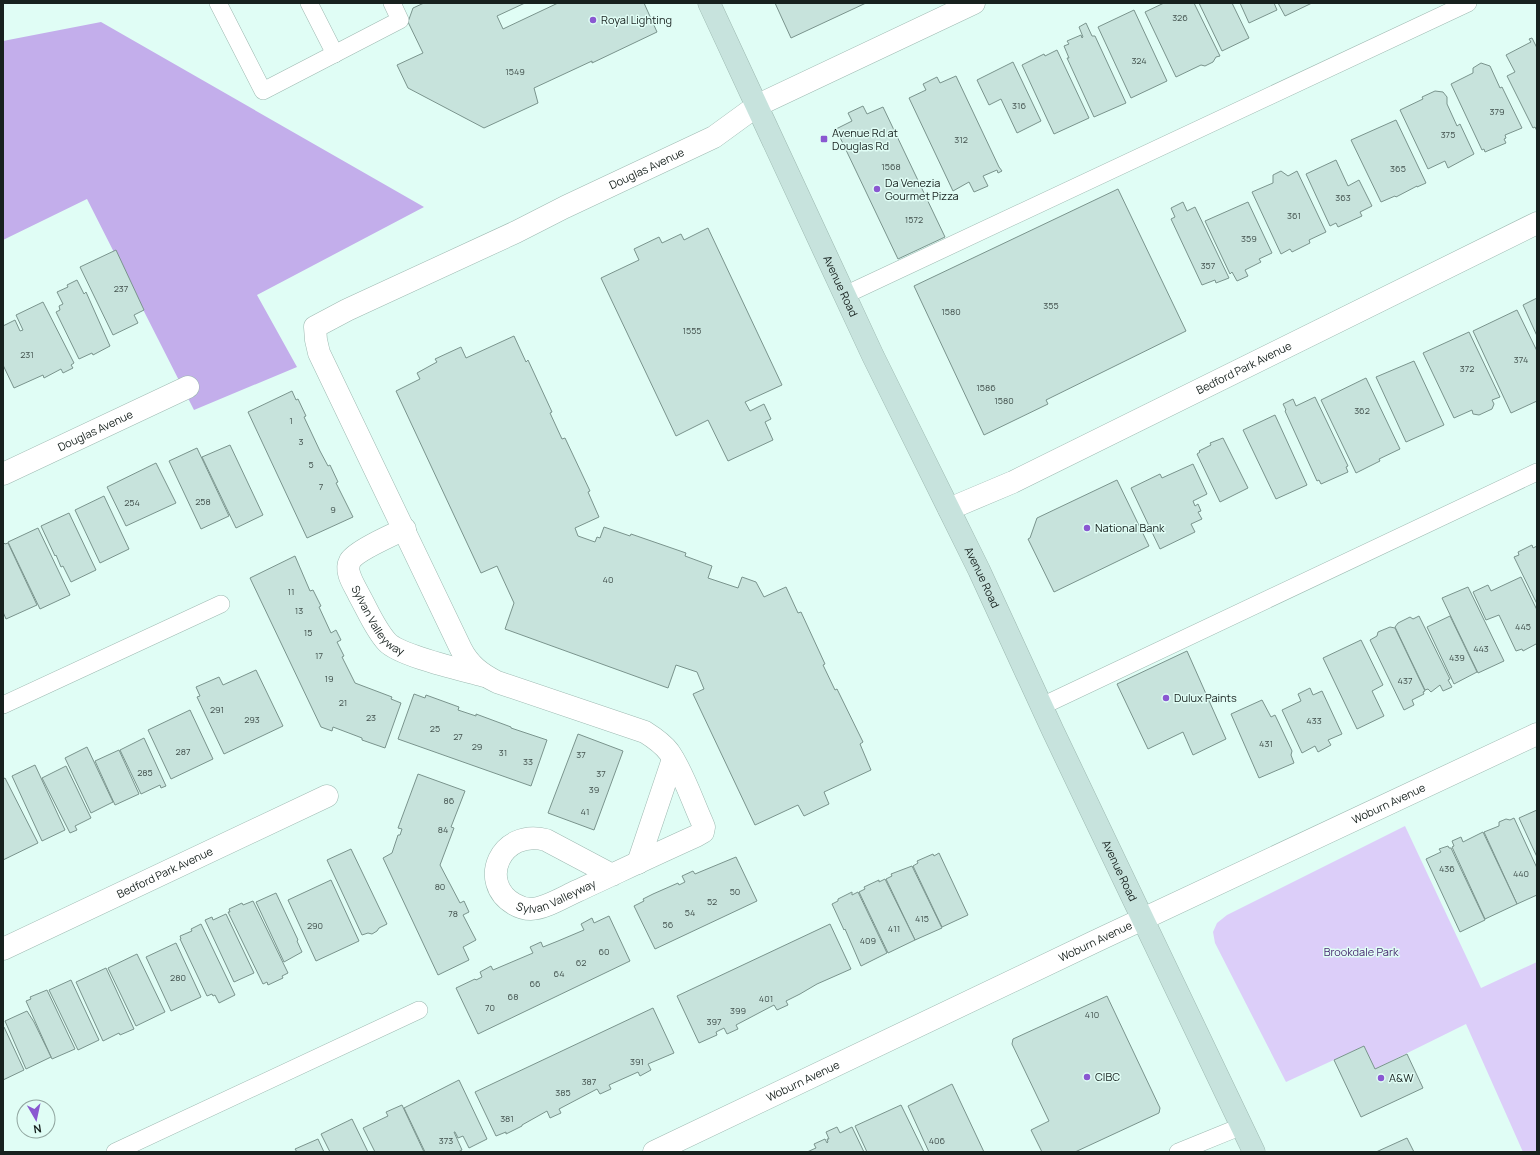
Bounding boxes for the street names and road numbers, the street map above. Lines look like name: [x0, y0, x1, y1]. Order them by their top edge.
street label: Douglas Avenue: [606, 144, 687, 192]
street label: Avenue Road: [820, 253, 862, 319]
street label: Bedford Park Avenue: [1194, 337, 1294, 397]
street label: Douglas Avenue: [55, 406, 136, 454]
street label: Avenue Road: [962, 544, 1003, 610]
street label: Sylvan Valleyway: [348, 583, 407, 658]
street label: Woburn Avenue: [1349, 779, 1428, 827]
street label: Avenue Road: [1099, 837, 1141, 903]
street label: Bedford Park Avenue: [114, 843, 216, 901]
street label: Sylvan Valleyway: [514, 875, 598, 916]
street label: Woburn Avenue: [1056, 917, 1135, 965]
street label: Woburn Avenue: [764, 1056, 842, 1104]

